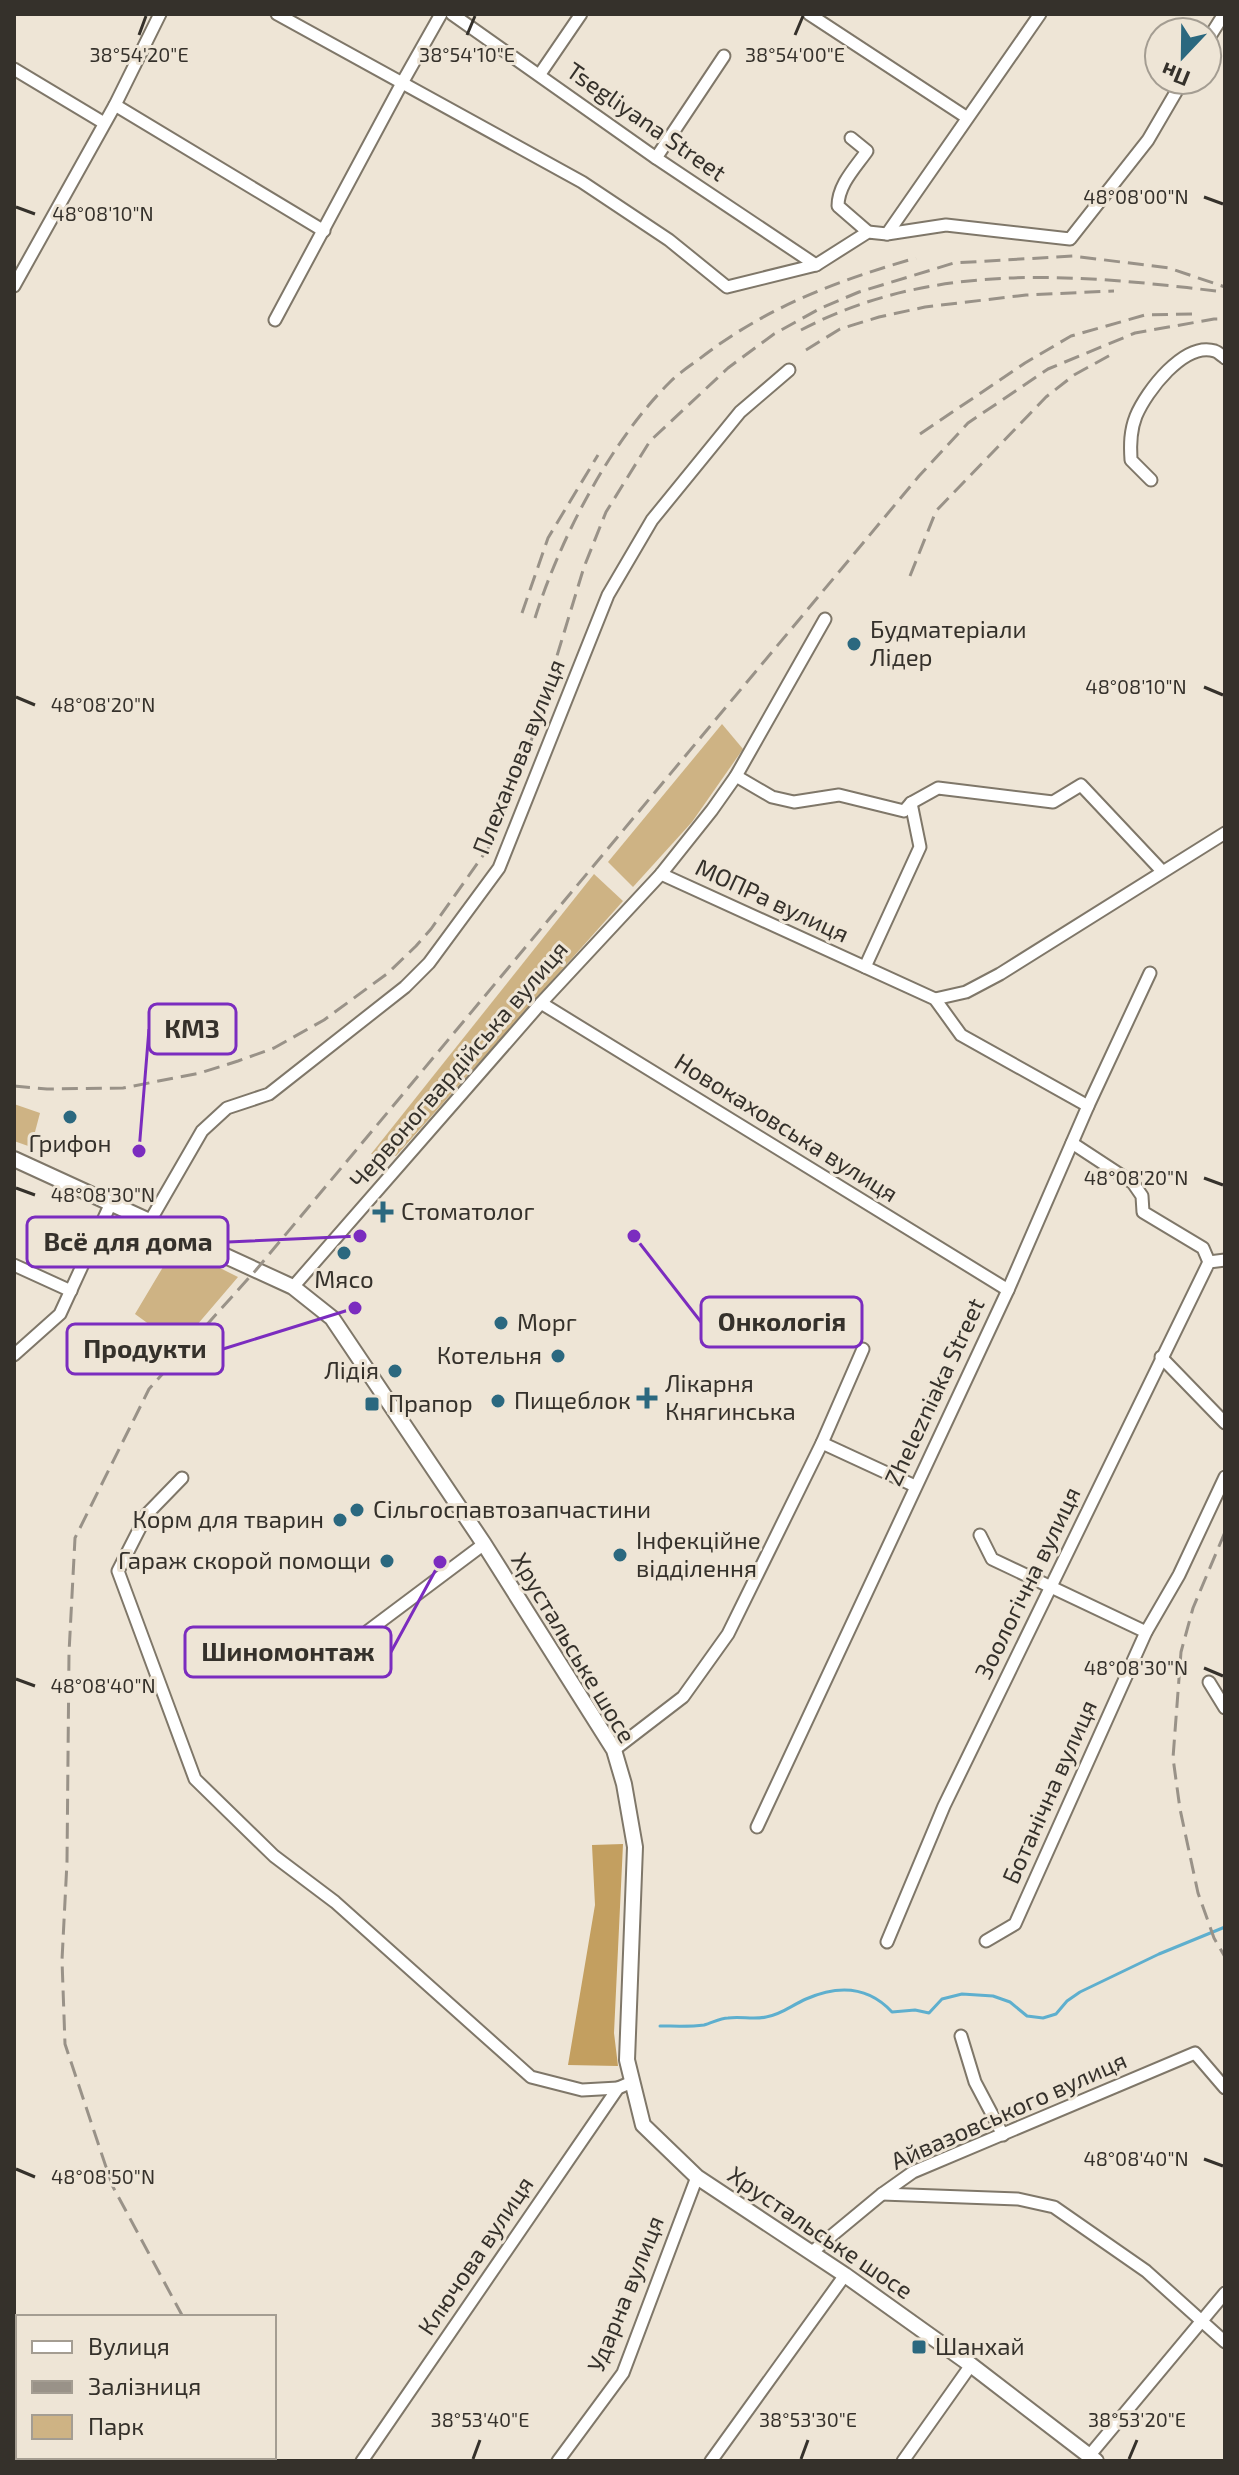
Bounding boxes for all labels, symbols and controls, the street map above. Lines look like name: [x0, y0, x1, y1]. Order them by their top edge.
north arrow: [1143, 16, 1223, 96]
text: 38°54'20"E: [89, 42, 189, 66]
text: 38°54'10"E: [419, 42, 515, 66]
text: 38°54'00"E: [745, 42, 845, 66]
street label: Tsegliyana Street: [562, 55, 732, 187]
text: Пн: [1157, 58, 1193, 93]
text: 48°08'00"N: [1083, 184, 1189, 208]
text: 48°08'10"N: [52, 201, 154, 225]
place label: Будматеріали Лідер: [870, 614, 1027, 671]
marker: Будматеріали Лідер: [845, 635, 863, 653]
street label: Плеханова вулиця: [465, 655, 571, 859]
text: 48°08'10"N: [1085, 674, 1187, 698]
text: 48°08'20"N: [51, 692, 155, 716]
street label: МОПРа вулиця: [691, 851, 854, 949]
street label: Червоногвардійська вулиця: [343, 934, 574, 1194]
callout: КМЗ: [149, 1004, 236, 1054]
text: КМЗ: [164, 1012, 220, 1043]
street label: Новокаховська вулиця: [669, 1046, 904, 1208]
marker: Грифон: [61, 1108, 79, 1126]
place label: Грифон: [28, 1128, 112, 1157]
text: 48°08'20"N: [1084, 1165, 1188, 1189]
text: 48°08'30"N: [51, 1182, 155, 1206]
place label: Стоматолог: [401, 1196, 535, 1225]
marker: Стоматолог: [372, 1201, 394, 1223]
callout: Всё для дома: [27, 1217, 228, 1267]
text: Всё для дома: [43, 1225, 213, 1256]
marker: Мясо: [335, 1244, 353, 1262]
place label: Мясо: [314, 1264, 374, 1293]
street label: Zhelezniaka Street: [878, 1293, 990, 1490]
callout: Онкологія: [701, 1297, 862, 1347]
text: Онкологія: [718, 1305, 846, 1336]
place label: Морг: [517, 1307, 577, 1336]
marker: Морг: [492, 1314, 510, 1332]
callout: Продукти: [67, 1324, 223, 1374]
text: Продукти: [83, 1332, 207, 1363]
place label: Котельня: [437, 1340, 542, 1369]
marker: Котельня: [549, 1347, 567, 1365]
place label: Лідія: [324, 1355, 379, 1384]
marker: Лідія: [386, 1362, 404, 1380]
place label: Лікарня Княгинська: [665, 1368, 796, 1425]
place label: Пищеблок: [514, 1385, 631, 1414]
marker: Лікарня Княгинська: [636, 1387, 658, 1409]
place label: Прапор: [388, 1388, 473, 1417]
marker: Пищеблок: [489, 1392, 507, 1410]
marker: Прапор: [363, 1395, 381, 1413]
street label: Зоологічна вулиця: [968, 1482, 1087, 1684]
place label: Сільгоспавтозапчастини: [373, 1494, 651, 1523]
marker: Сільгоспавтозапчастини: [348, 1501, 366, 1519]
place label: Корм для тварин: [132, 1504, 324, 1533]
marker: Корм для тварин: [331, 1511, 349, 1529]
place label: Інфекційне відділення: [636, 1525, 761, 1582]
place label: Гараж скорой помощи: [118, 1545, 371, 1574]
marker: Інфекційне відділення: [611, 1546, 629, 1564]
street label: Хрустальське шосе: [505, 1547, 643, 1748]
marker: Гараж скорой помощи: [378, 1552, 396, 1570]
callout: Шиномонтаж: [185, 1627, 391, 1677]
text: Шиномонтаж: [201, 1635, 375, 1666]
text: 48°08'30"N: [1084, 1655, 1188, 1679]
text: 48°08'40"N: [50, 1673, 156, 1697]
street label: Ботанічна вулиця: [995, 1695, 1103, 1888]
street label: Айвазовського вулиця: [886, 2045, 1131, 2176]
text: 48°08'40"N: [1083, 2146, 1189, 2170]
street label: Хрустальське шосе: [722, 2159, 919, 2305]
text: 48°08'50"N: [51, 2164, 155, 2188]
street label: Ключова вулиця: [411, 2170, 539, 2341]
street label: Ударна вулиця: [580, 2211, 670, 2376]
legend: [16, 2315, 276, 2459]
text: Вулиця: [88, 2331, 170, 2361]
place label: Шанхай: [935, 2331, 1025, 2360]
marker: Шанхай: [910, 2338, 928, 2356]
text: Залізниця: [88, 2371, 201, 2400]
text: 38°53'40"E: [431, 2407, 529, 2431]
text: 38°53'30"E: [759, 2407, 857, 2431]
text: 38°53'20"E: [1088, 2407, 1186, 2431]
text: Парк: [88, 2411, 144, 2440]

